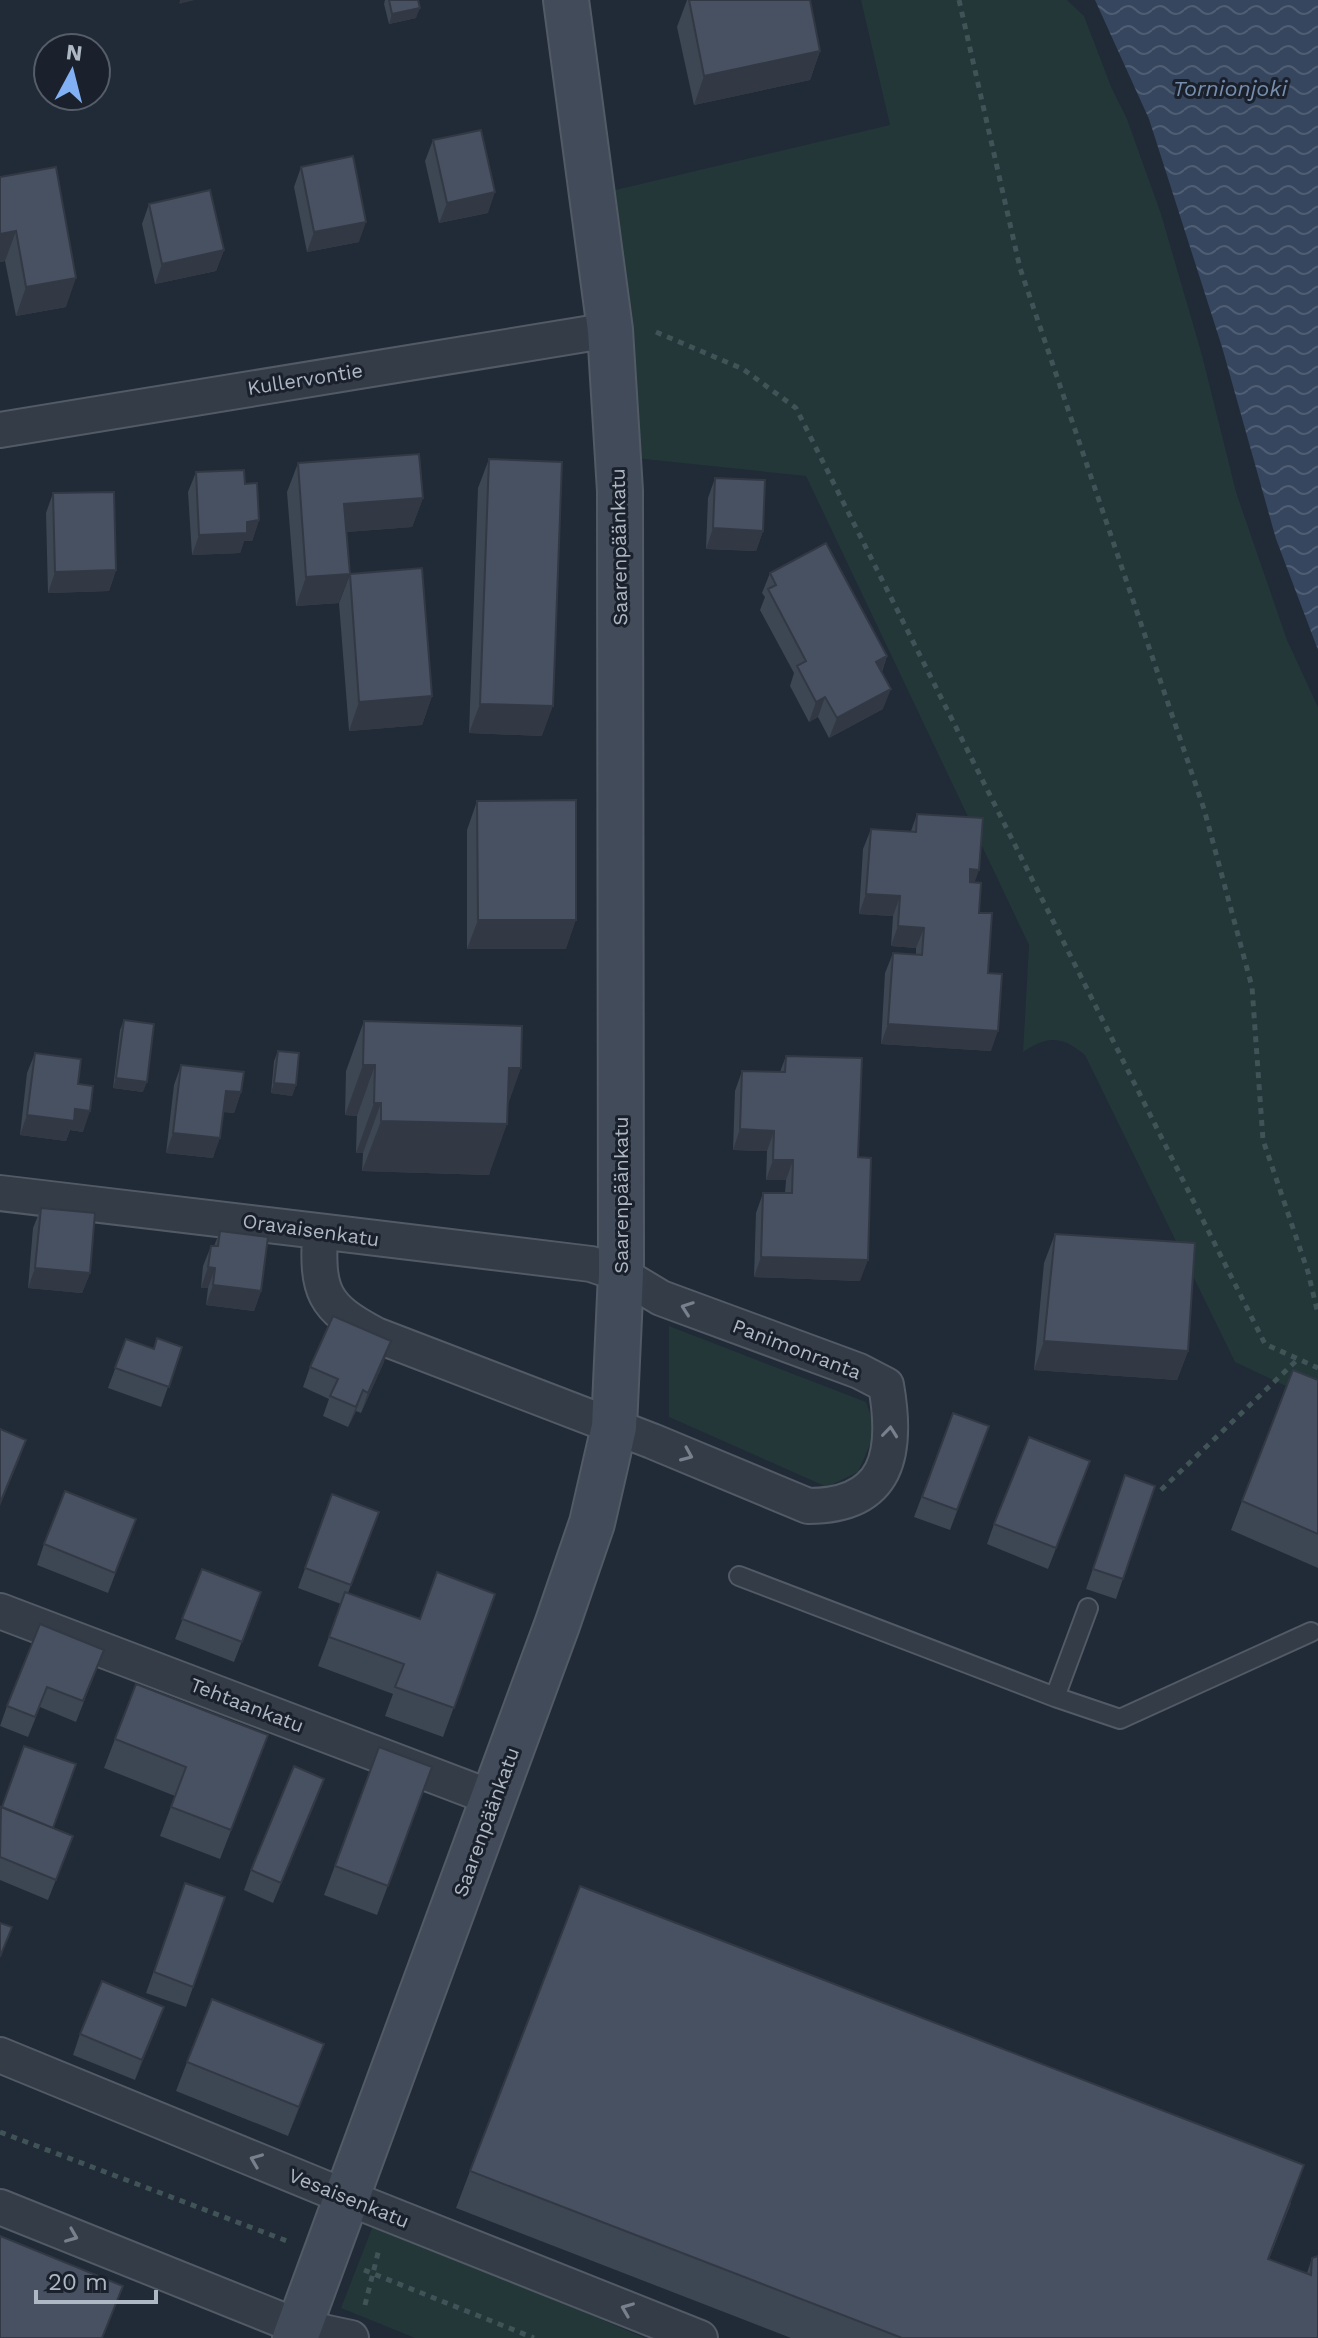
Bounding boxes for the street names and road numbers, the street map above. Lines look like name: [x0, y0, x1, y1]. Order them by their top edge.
street label: Kullervontie: [245, 358, 365, 400]
street label: Saarenpäänkatu: [606, 468, 632, 626]
street label: Saarenpäänkatu: [609, 1116, 633, 1274]
street label: Oravaisenkatu: [241, 1209, 381, 1251]
street label: Panimonranta: [729, 1313, 865, 1385]
street label: Tehtaankatu: [187, 1672, 307, 1738]
street label: Saarenpäänkatu: [448, 1744, 524, 1900]
street label: Vesaisenkatu: [285, 2163, 413, 2233]

